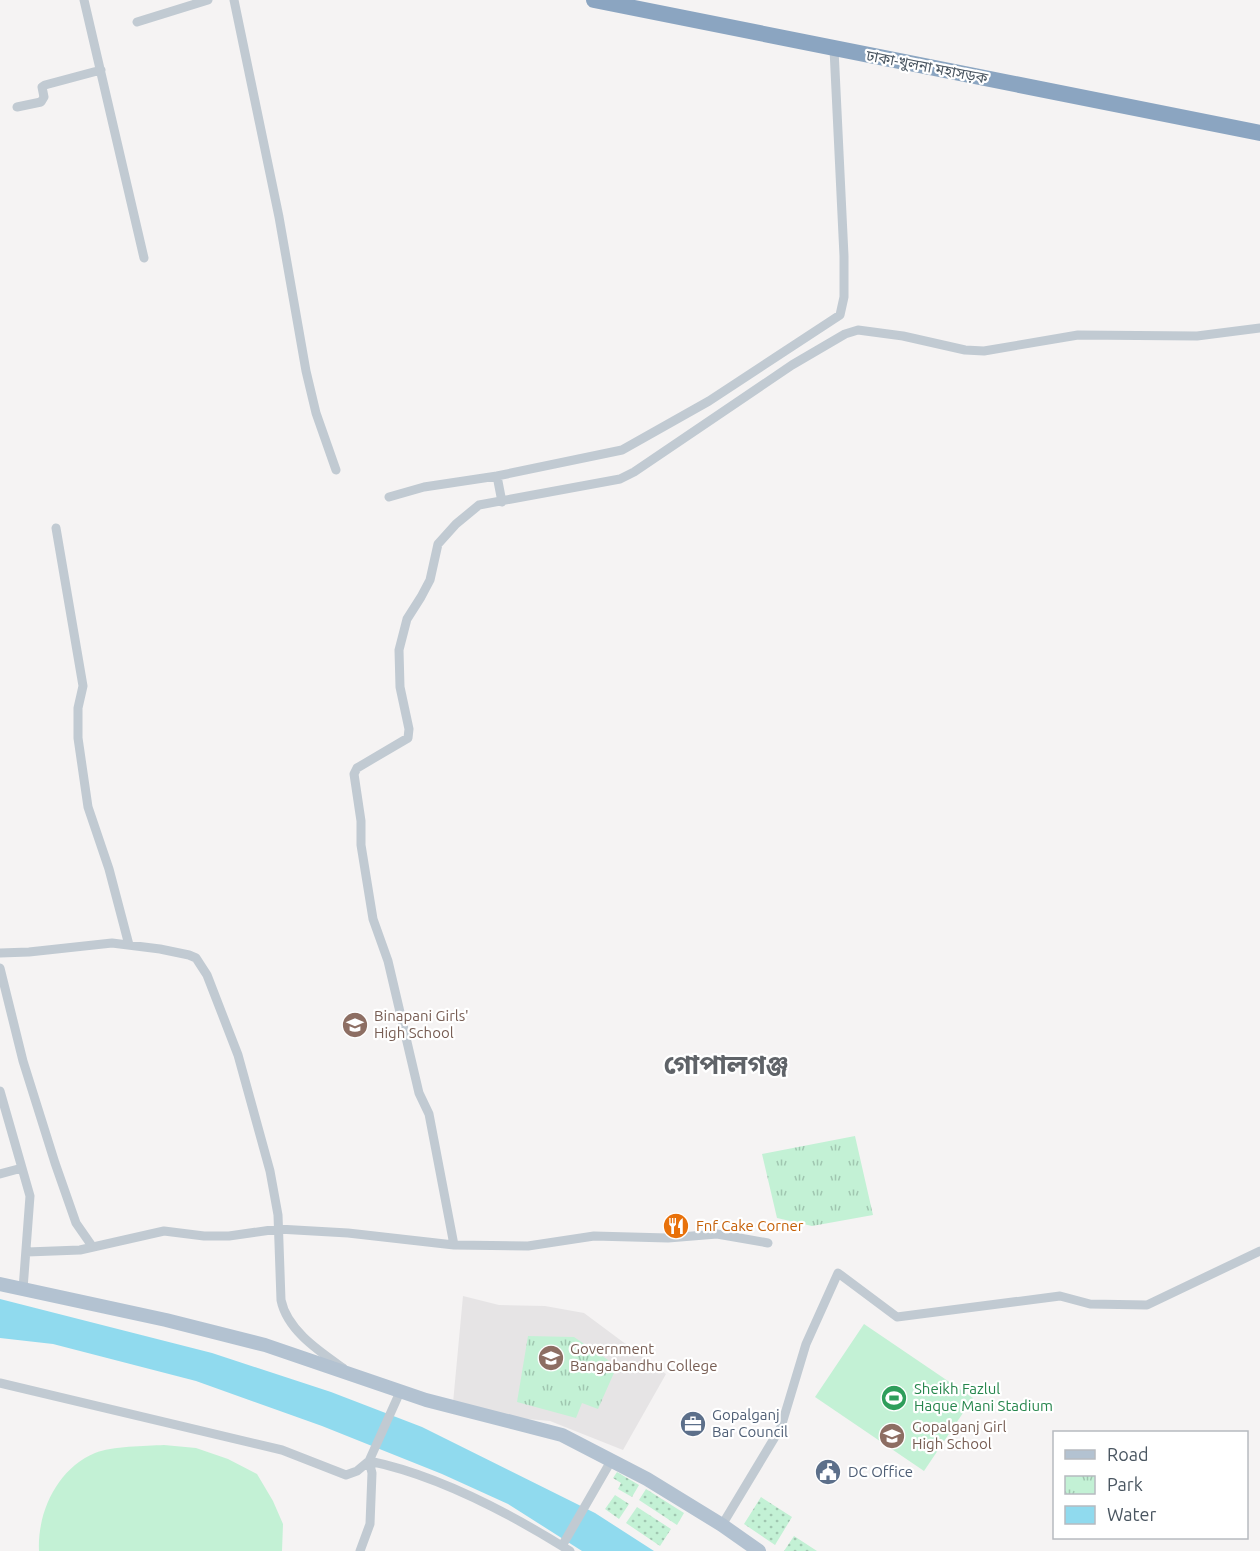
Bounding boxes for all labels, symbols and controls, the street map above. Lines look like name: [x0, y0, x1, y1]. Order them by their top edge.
street label: ঢাকা-খুলনা মহাসড়ক: [864, 46, 990, 88]
place label: Binapani Girls' High School: [374, 1007, 469, 1041]
school or university icon: Binapani Girls' High School: [340, 1010, 370, 1040]
district label: গোপালগঞ্জ: [663, 1049, 789, 1079]
restaurant icon: Fnf Cake Corner: [661, 1211, 691, 1241]
place label: Fnf Cake Corner: [696, 1217, 804, 1234]
place label: Government Bangabandhu College: [570, 1340, 718, 1374]
school or university icon: Government Bangabandhu College: [536, 1343, 566, 1373]
place label: Sheikh Fazlul Haque Mani Stadium: [914, 1380, 1053, 1414]
sports icon: Sheikh Fazlul Haque Mani Stadium: [879, 1383, 909, 1413]
place label: Gopalganj Bar Council: [712, 1406, 788, 1440]
office icon: Gopalganj Bar Council: [678, 1409, 708, 1439]
place label: Gopalganj Girl High School: [912, 1418, 1006, 1452]
school or university icon: Gopalganj Girl High School: [877, 1421, 907, 1451]
legend: [1053, 1431, 1248, 1539]
text: Road: [1107, 1444, 1149, 1464]
public building icon: DC Office: [813, 1457, 843, 1487]
place label: DC Office: [848, 1463, 913, 1480]
text: Park: [1107, 1474, 1143, 1494]
text: Water: [1107, 1504, 1157, 1524]

